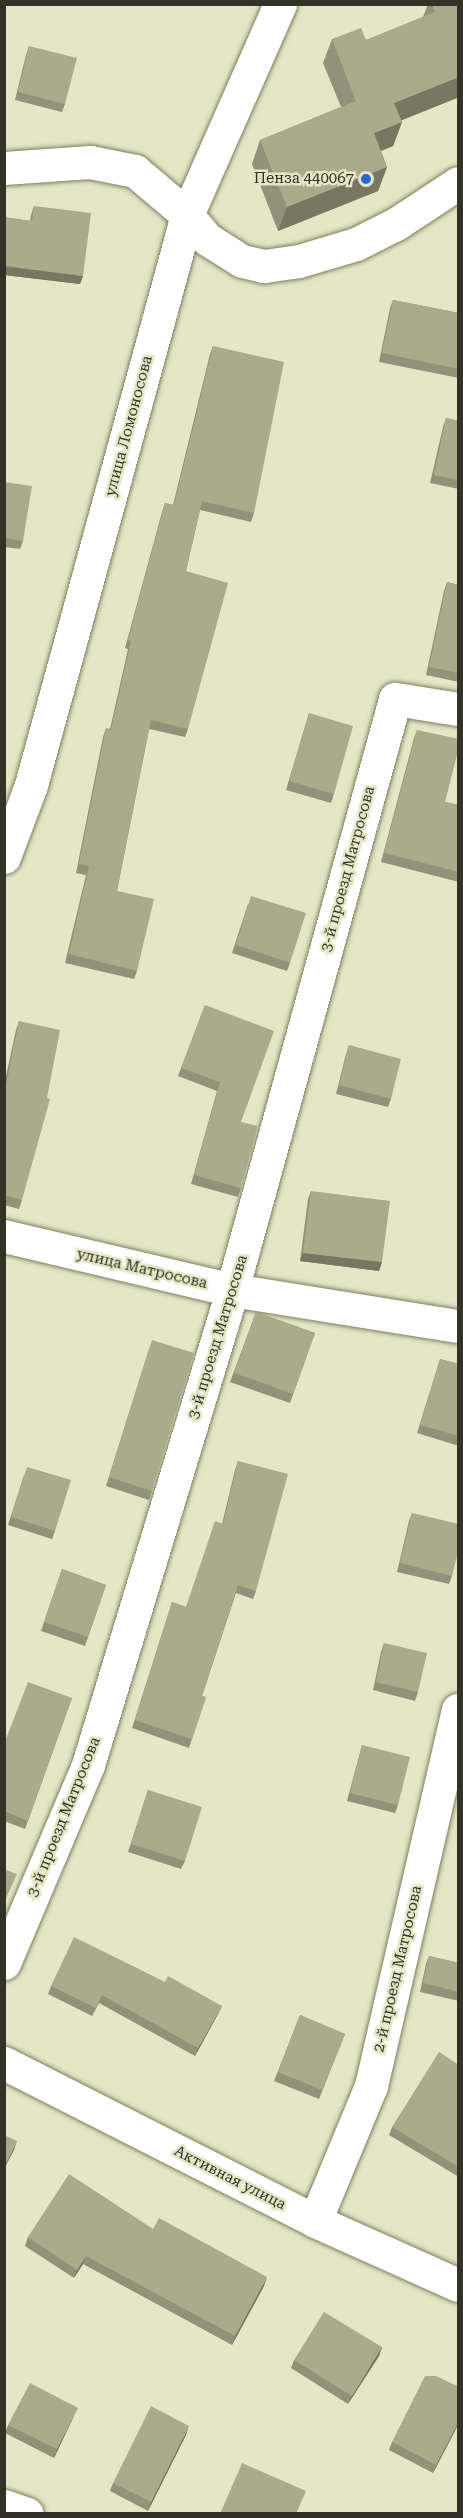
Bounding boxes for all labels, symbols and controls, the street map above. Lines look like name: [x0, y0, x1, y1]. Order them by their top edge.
place label: Пенза 440067: [254, 170, 354, 188]
marker: Пенза 440067: [359, 172, 373, 186]
street label: улица Ломоносова: [102, 354, 156, 498]
street label: 3-й проезд Матросова: [317, 784, 379, 954]
street label: улица Матросова: [75, 1245, 209, 1293]
street label: 3-й проезд Матросова: [184, 1253, 252, 1421]
street label: 3-й проезд Матросова: [24, 1735, 104, 1899]
street label: 2-й проезд Матросова: [370, 1884, 426, 2054]
street label: Активная улица: [171, 2142, 289, 2214]

